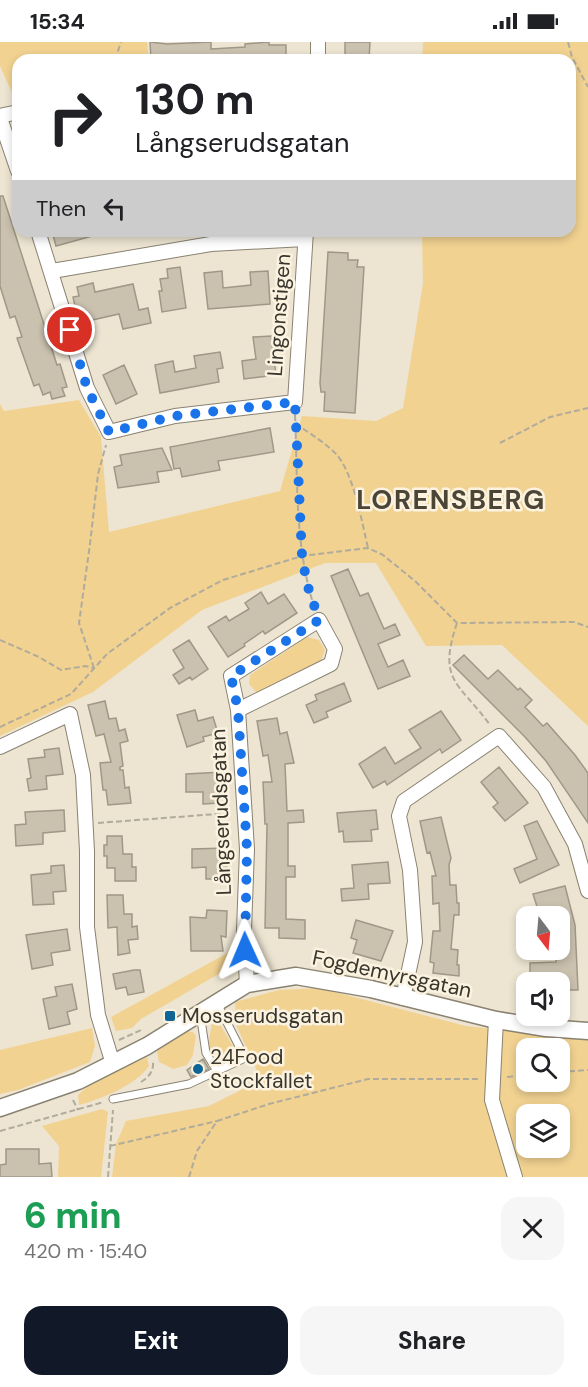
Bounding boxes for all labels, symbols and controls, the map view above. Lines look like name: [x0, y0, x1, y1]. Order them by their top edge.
text: 15:34: [30, 7, 85, 36]
text: 130 m: [135, 72, 255, 127]
icon: right: [36, 78, 114, 156]
text: Långserudsgatan: [135, 125, 349, 160]
icon: left: [98, 192, 131, 225]
text: Then: [36, 194, 86, 223]
street label: Lingonstigen: [261, 253, 297, 377]
pin: [44, 304, 95, 355]
icon: arrive: [53, 313, 86, 346]
district label: LORENSBERG: [356, 482, 546, 517]
street label: Långserudsgatan: [204, 728, 238, 896]
north arrow: [516, 906, 570, 960]
map controls: [516, 906, 570, 1158]
position arrow: [213, 918, 277, 982]
street label: Fogdemyrsgatan: [310, 943, 474, 1005]
button: sound: [516, 972, 570, 1026]
place label: Mosserudsgatan: [182, 1002, 343, 1030]
marker: Mosserudsgatan: [163, 1009, 177, 1023]
button: search: [516, 1038, 570, 1092]
place label: 24Food Stockfallet: [210, 1043, 312, 1095]
marker: 24Food Stockfallet: [191, 1062, 205, 1076]
button: layers: [516, 1104, 570, 1158]
text: 6 min: [24, 1192, 122, 1239]
button: close: [501, 1197, 564, 1260]
text: 420 m · 15:40: [24, 1238, 147, 1264]
button: Exit: [24, 1306, 288, 1375]
button: Share: [300, 1306, 564, 1375]

